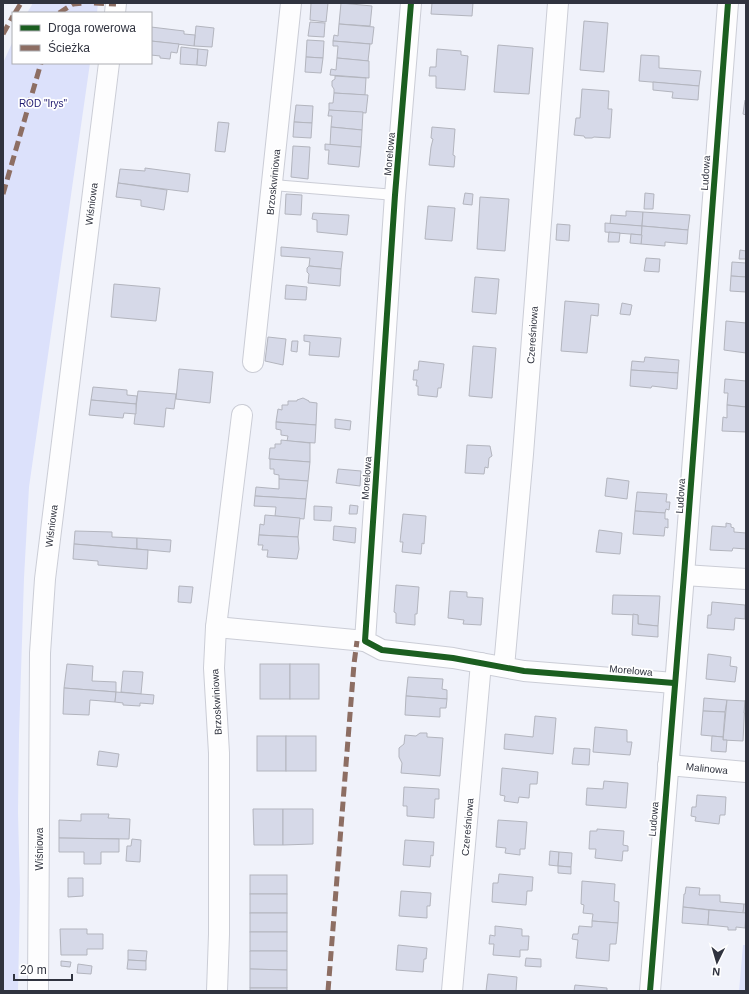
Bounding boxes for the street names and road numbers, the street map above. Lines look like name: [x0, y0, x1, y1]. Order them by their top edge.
street label: Morelowa: [382, 132, 397, 176]
street label: Brzoskwiniowa: [265, 148, 282, 216]
street label: Ludowa: [699, 155, 712, 191]
street label: Wiśniowa: [83, 182, 100, 226]
street label: Czereśniowa: [525, 305, 540, 364]
street label: Morelowa: [359, 456, 374, 500]
street label: Ludowa: [674, 478, 687, 514]
street label: Wiśniowa: [43, 504, 60, 548]
street label: Morelowa: [609, 663, 653, 678]
street label: Brzoskwiniowa: [209, 668, 224, 735]
street label: Malinowa: [685, 761, 729, 776]
street label: Czereśniowa: [459, 797, 476, 856]
street label: Ludowa: [646, 801, 661, 837]
street label: Wiśniowa: [34, 827, 45, 870]

